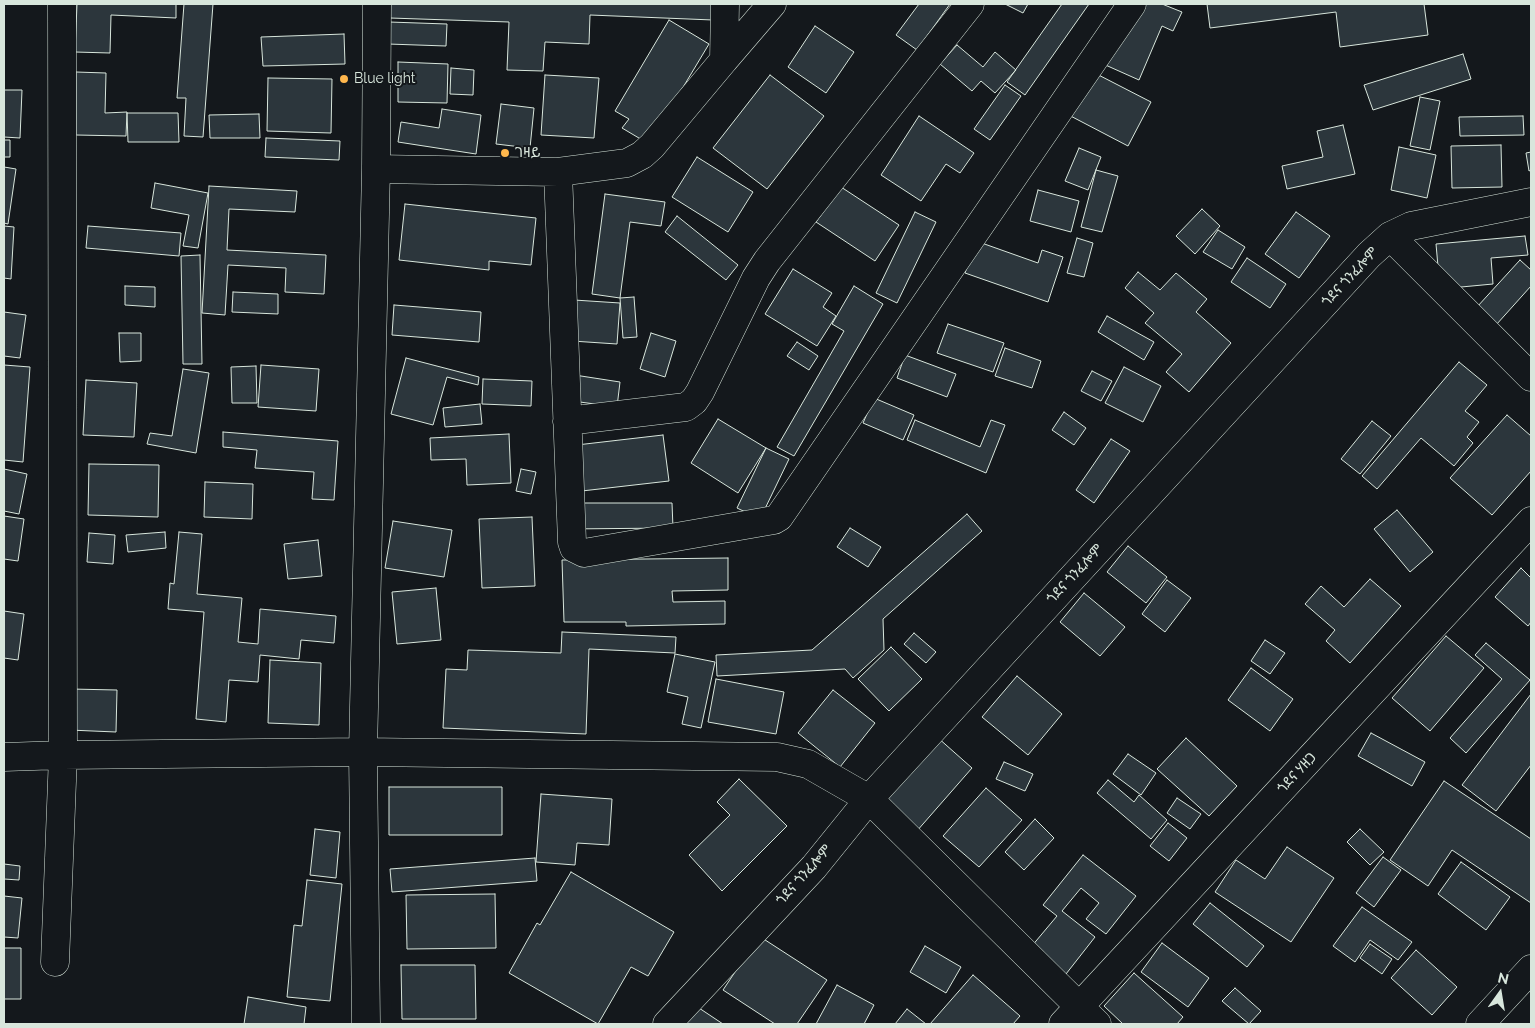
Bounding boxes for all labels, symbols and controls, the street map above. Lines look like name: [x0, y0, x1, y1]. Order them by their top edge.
place label: Blue light: [354, 71, 416, 87]
marker: Blue light: [338, 73, 350, 85]
place label: ገዛይ: [515, 145, 541, 161]
marker: ገዛይ: [499, 147, 511, 159]
street label: ጎደና ጎንፈሎም: [1318, 244, 1382, 310]
street label: ጎደና ጎንፈሎም: [1043, 541, 1107, 607]
street label: ጎደና ሃዘጋ: [1274, 749, 1320, 797]
street label: ጎደና ጎንፈሎም: [773, 842, 835, 908]
north arrow: [1475, 968, 1525, 1018]
text: N: [1496, 969, 1510, 987]

